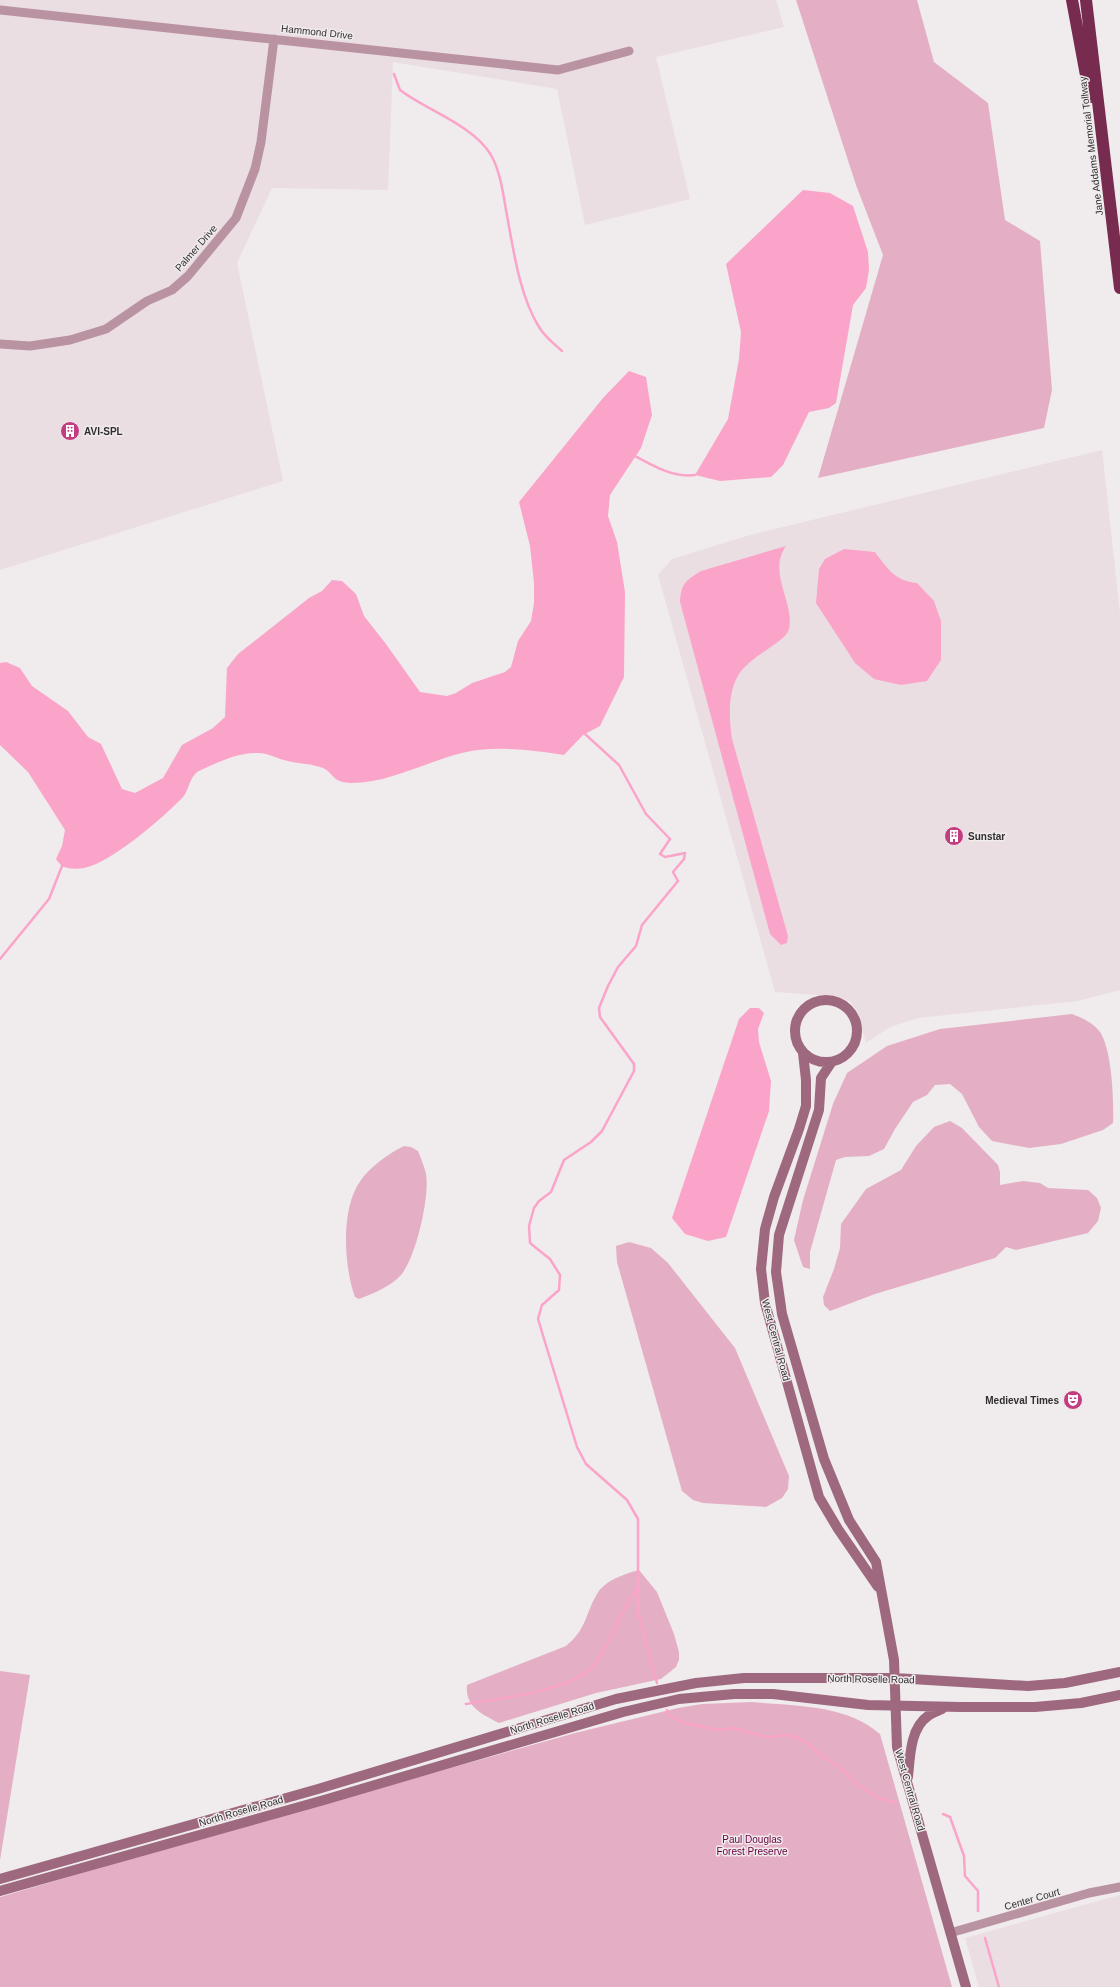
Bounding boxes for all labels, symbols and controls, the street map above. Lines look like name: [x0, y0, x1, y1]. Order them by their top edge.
street label: Hammond Drive: [280, 23, 354, 41]
street label: Jane Addams Memorial Tollway: [1077, 76, 1105, 216]
street label: Palmer Drive: [173, 222, 219, 273]
building icon: AVI-SPL: [59, 420, 81, 442]
place label: AVI-SPL: [84, 426, 123, 437]
building icon: Sunstar: [943, 825, 965, 847]
place label: Sunstar: [968, 831, 1005, 842]
street label: West Central Road: [760, 1298, 792, 1382]
theatre icon: Medieval Times: [1062, 1389, 1084, 1411]
place label: Medieval Times: [985, 1395, 1059, 1406]
street label: North Roselle Road: [827, 1673, 915, 1685]
street label: North Roselle Road: [509, 1700, 595, 1736]
street label: West Central Road: [893, 1748, 927, 1832]
street label: North Roselle Road: [198, 1794, 284, 1828]
park label: Paul Douglas Forest Preserve: [716, 1834, 788, 1857]
street label: Center Court: [1003, 1886, 1061, 1912]

